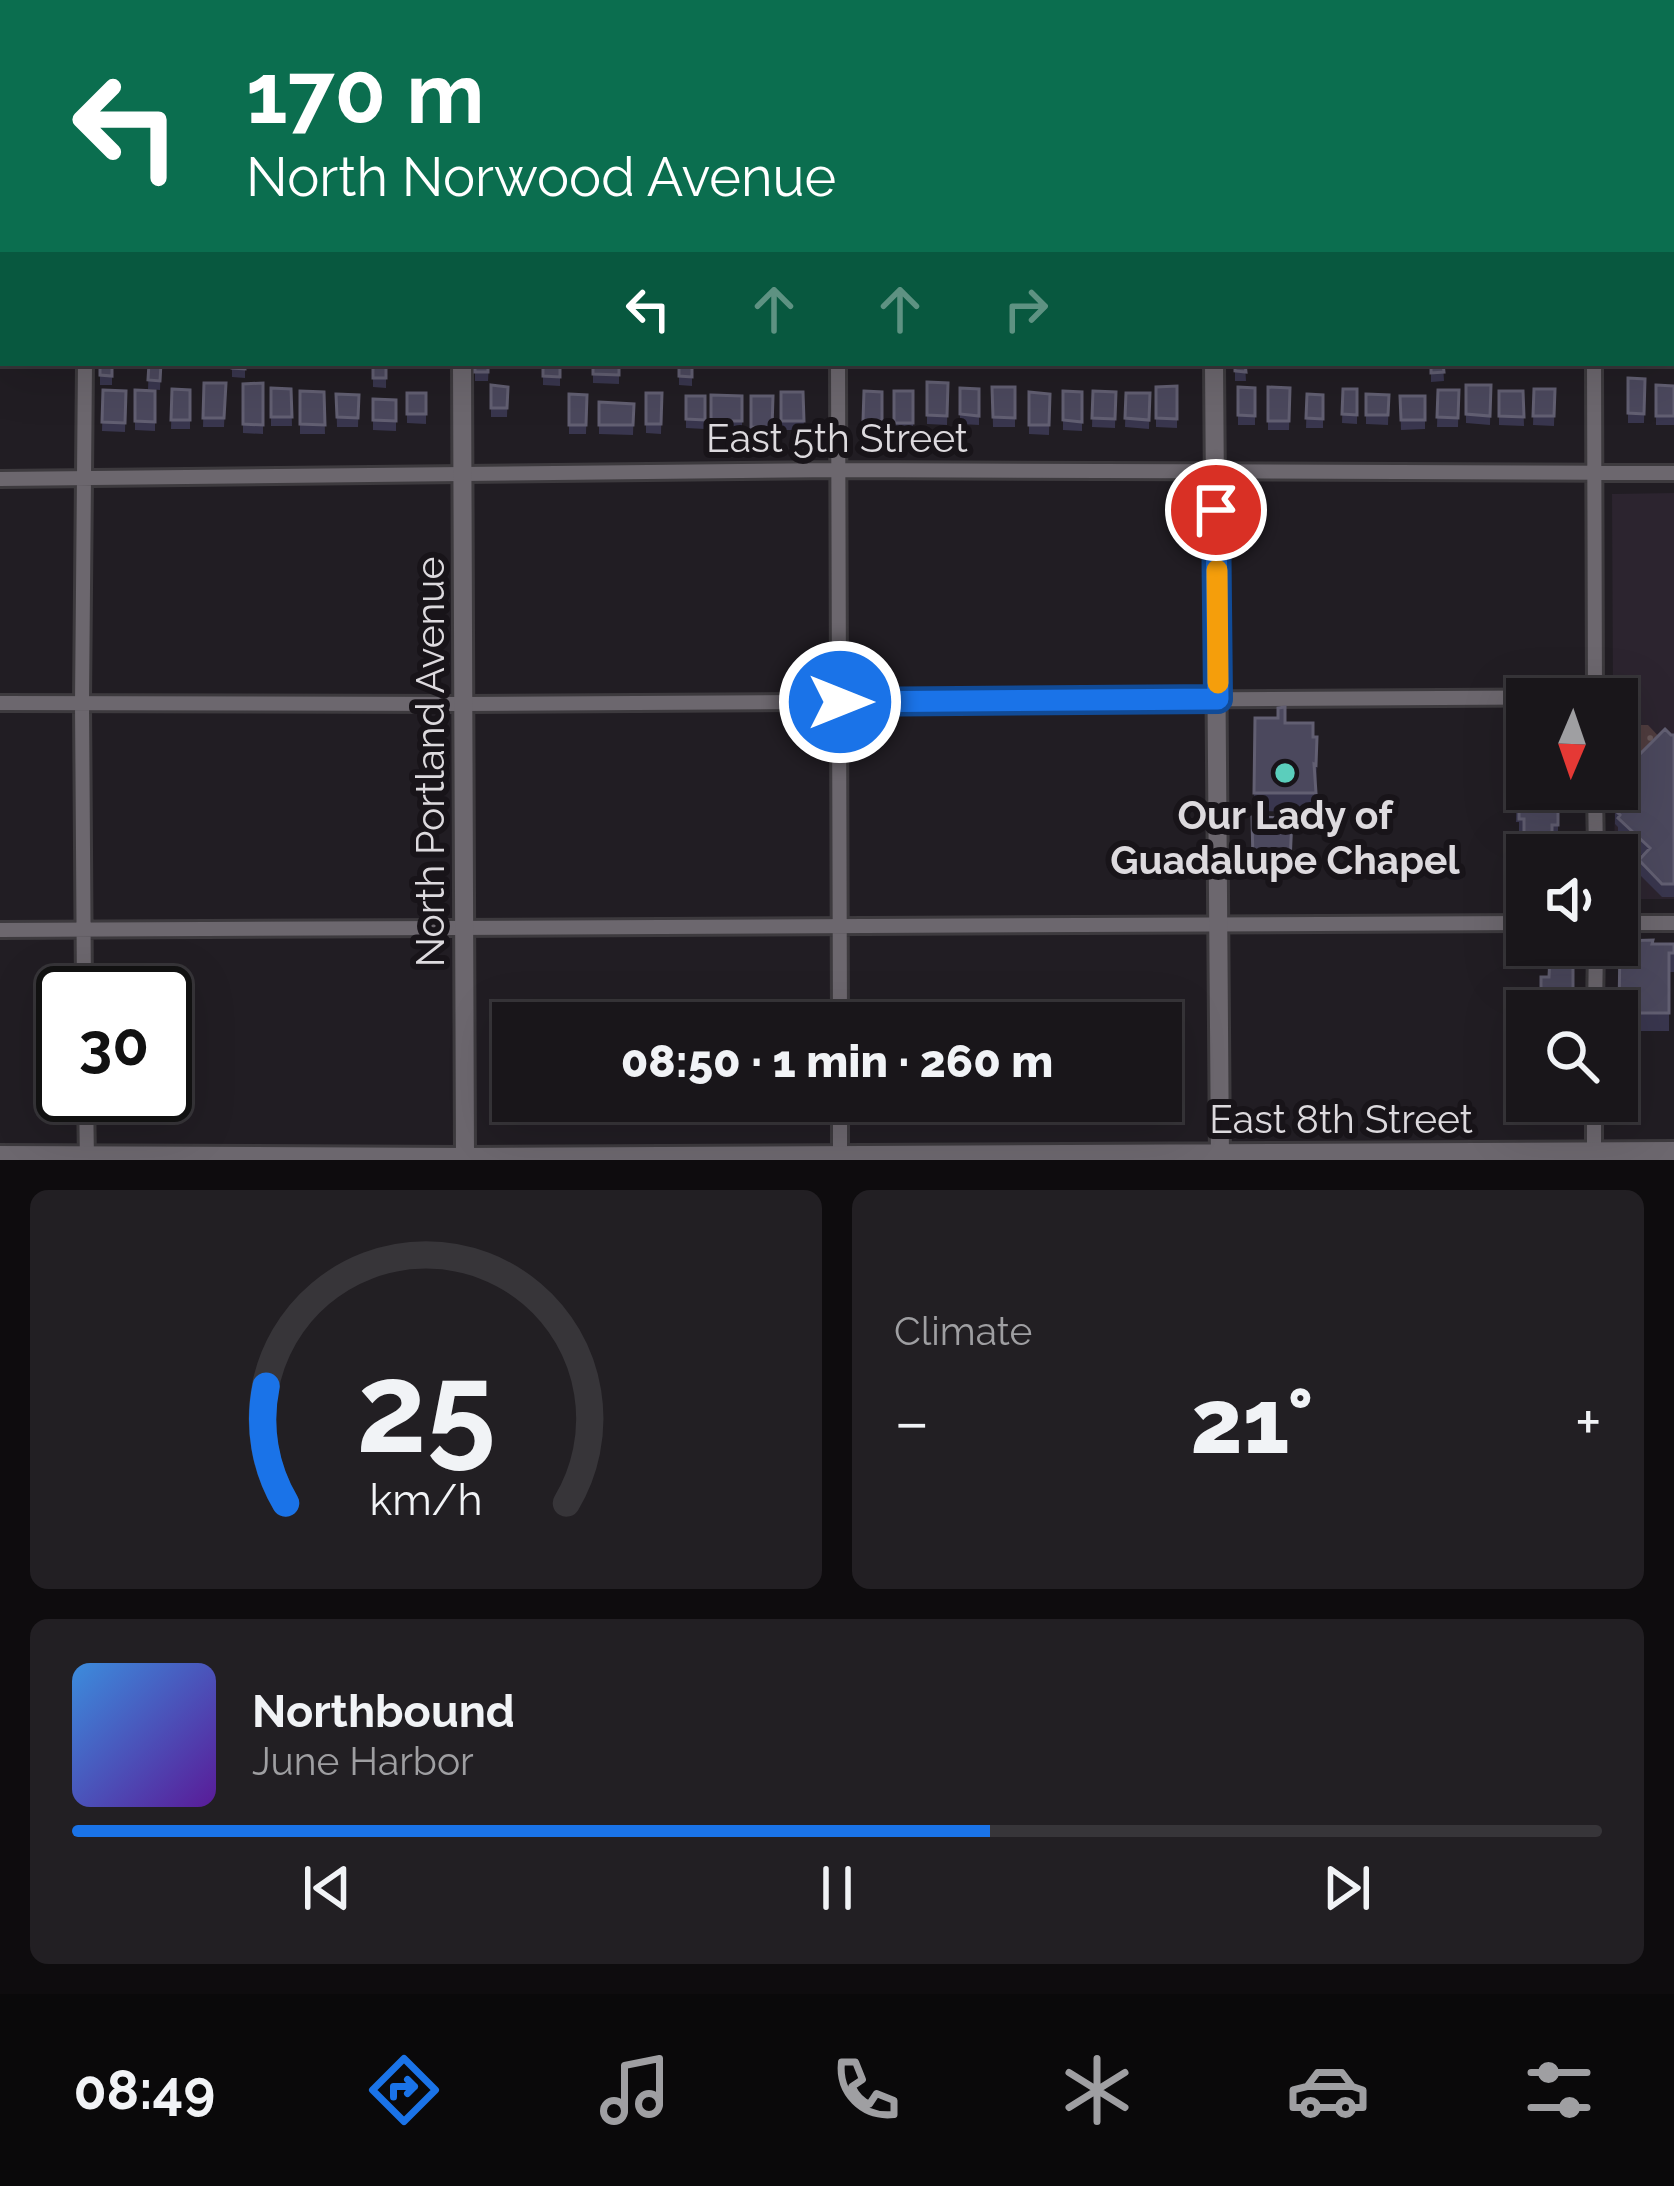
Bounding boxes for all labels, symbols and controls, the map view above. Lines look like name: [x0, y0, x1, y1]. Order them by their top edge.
text: 170 m: [246, 44, 485, 143]
icon: left: [48, 48, 204, 204]
text: North Norwood Avenue: [246, 145, 836, 209]
icon: left: [615, 276, 681, 342]
icon: ahead: [741, 276, 807, 342]
icon: ahead: [867, 276, 933, 342]
icon: right: [993, 276, 1059, 342]
street label: East 5th Street: [706, 415, 968, 461]
pin: [1165, 459, 1267, 561]
icon: arrive: [1183, 477, 1249, 543]
street label: North Portland Avenue: [407, 557, 453, 967]
position arrow: [777, 639, 903, 765]
north arrow: [1506, 678, 1638, 810]
map controls: [1506, 678, 1638, 1122]
marker: Our Lady of Guadalupe Chapel: [1272, 760, 1298, 786]
place label: Our Lady of Guadalupe Chapel: [1110, 792, 1460, 883]
button: sound: [1506, 834, 1638, 966]
speed limit sign: 30: [36, 966, 192, 1122]
button: search: [1506, 990, 1638, 1122]
text: 08:50 · 1 min · 260 m: [621, 1035, 1053, 1088]
street label: East 8th Street: [1209, 1096, 1473, 1142]
text: Climate: [894, 1308, 1032, 1354]
text: 25: [356, 1335, 496, 1481]
text: 21°: [1191, 1368, 1314, 1474]
text: −: [894, 1383, 930, 1460]
text: +: [1575, 1383, 1602, 1460]
text: km/h: [369, 1474, 483, 1524]
text: Northbound: [252, 1685, 515, 1738]
text: June Harbor: [252, 1738, 474, 1784]
icon: previous: [294, 1855, 360, 1921]
icon: pause: [804, 1855, 870, 1921]
icon: next: [1314, 1855, 1380, 1921]
icon: directions: [362, 2048, 446, 2132]
icon: music: [593, 2048, 677, 2132]
icon: phone: [824, 2048, 908, 2132]
icon: climate: [1055, 2048, 1139, 2132]
icon: car: [1286, 2048, 1370, 2132]
icon: filters: [1517, 2048, 1601, 2132]
text: 08:49: [73, 2058, 215, 2122]

